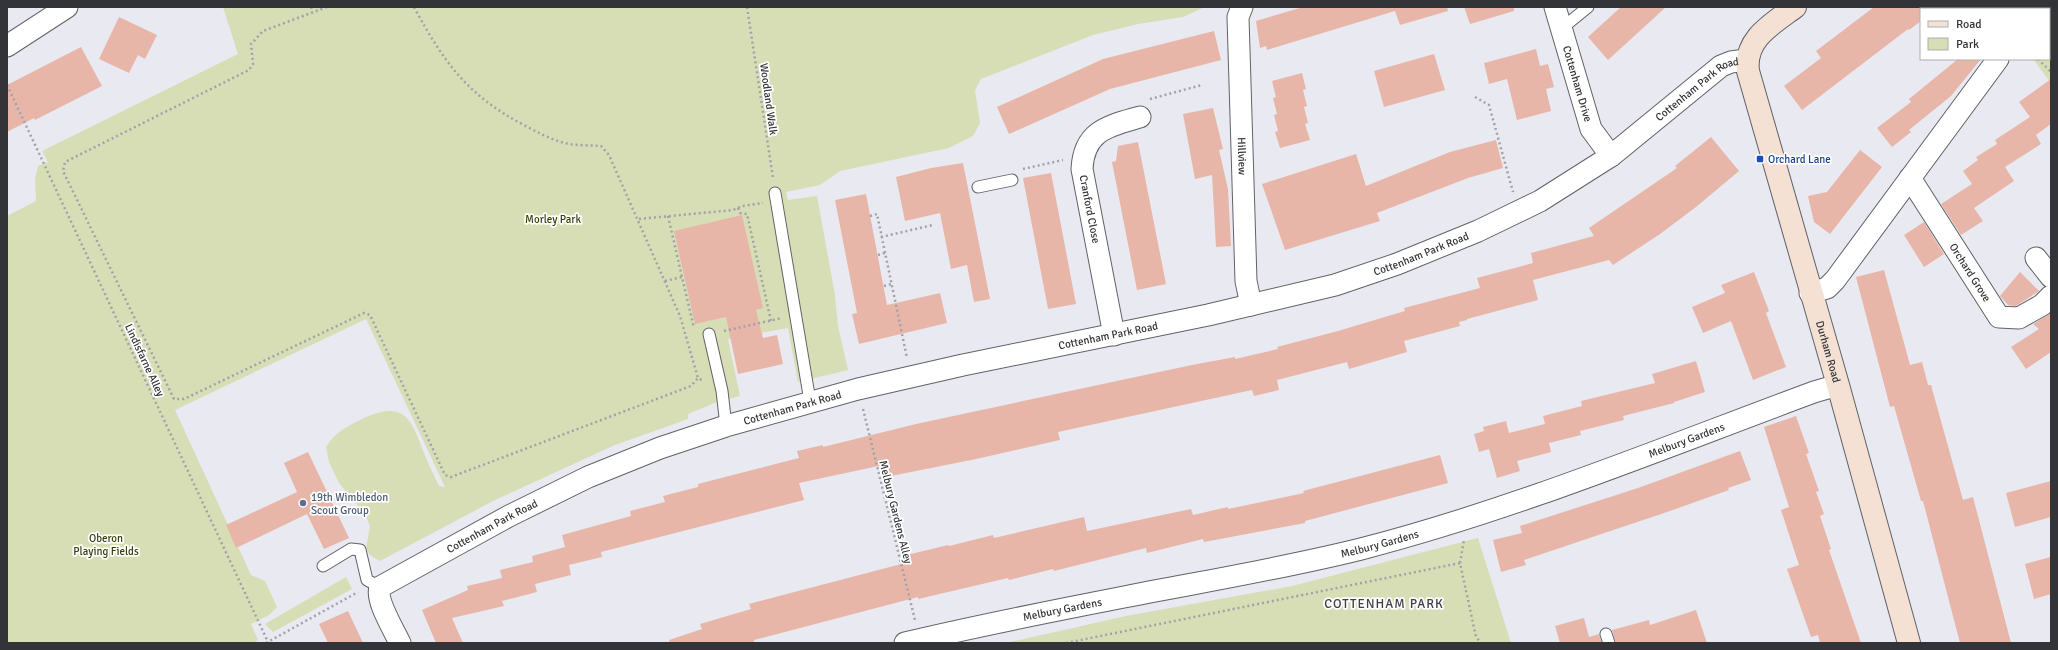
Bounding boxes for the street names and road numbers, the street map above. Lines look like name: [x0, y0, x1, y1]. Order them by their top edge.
street label: Cottenham Drive: [1560, 44, 1595, 123]
street label: Cottenham Park Road: [1653, 55, 1740, 124]
street label: Woodland Walk: [757, 62, 780, 136]
street label: Hillview: [1235, 137, 1249, 175]
street label: Cranford Close: [1076, 174, 1103, 244]
street label: Cottenham Park Road: [1372, 229, 1471, 278]
street label: Orchard Grove: [1946, 241, 1994, 304]
street label: Cottenham Park Road: [1057, 319, 1159, 352]
street label: Durham Road: [1813, 319, 1843, 384]
street label: Lindisfarne Alley: [122, 322, 167, 399]
street label: Cottenham Park Road: [742, 388, 843, 428]
street label: Melbury Gardens: [1647, 420, 1727, 461]
street label: Melbury Gardens Alley: [876, 459, 915, 566]
street label: Cottenham Park Road: [444, 497, 540, 556]
street label: Melbury Gardens: [1339, 527, 1420, 561]
street label: Melbury Gardens: [1022, 595, 1103, 624]

